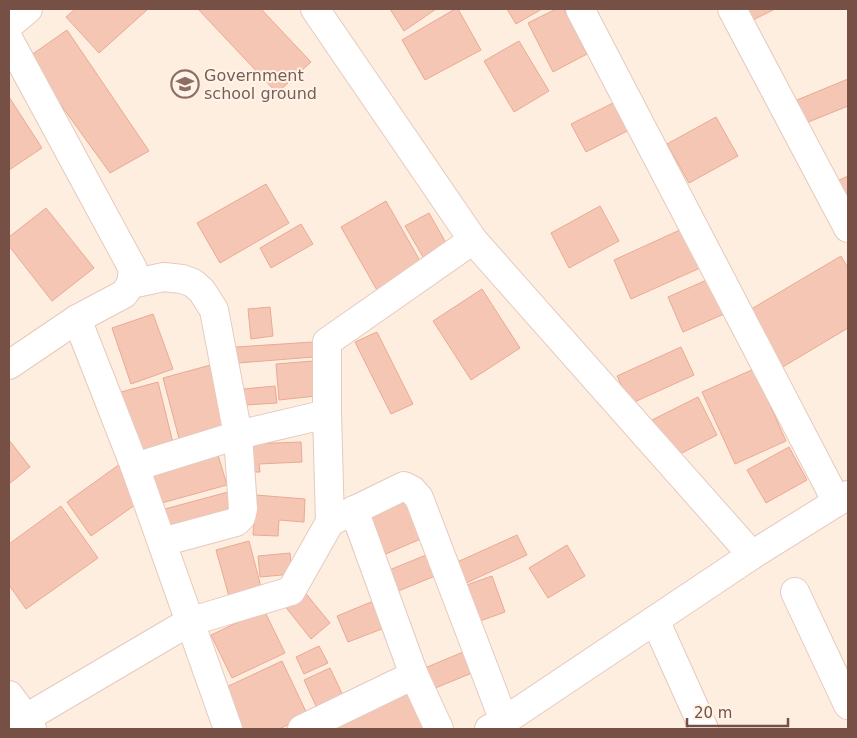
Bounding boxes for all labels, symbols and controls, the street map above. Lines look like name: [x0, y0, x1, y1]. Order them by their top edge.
place label: Government school ground: [204, 66, 317, 103]
school or university icon: Government school ground: [170, 69, 200, 99]
scale bar: [687, 696, 788, 728]
text: 20 m: [694, 704, 732, 722]

